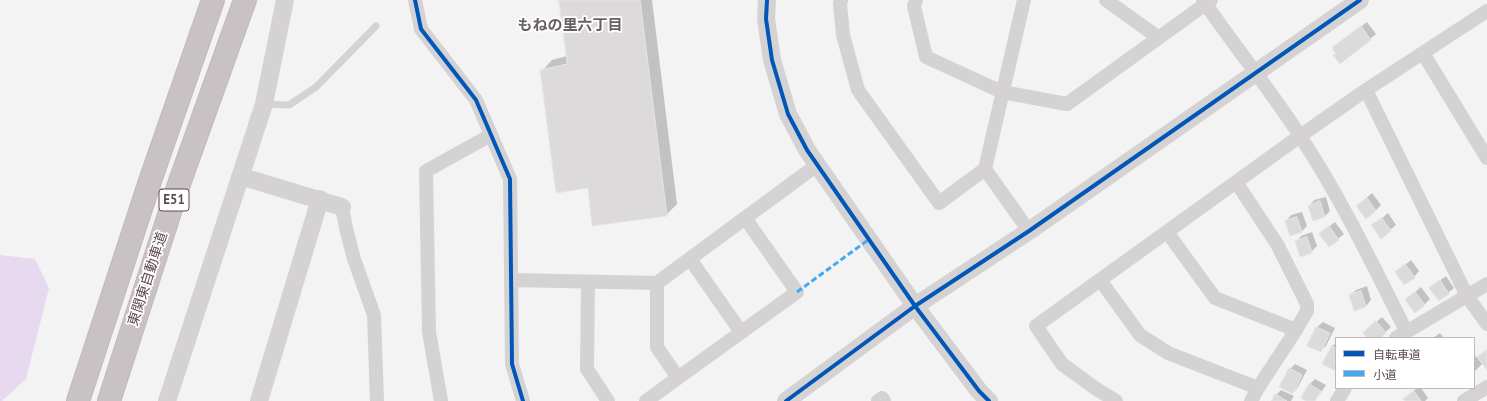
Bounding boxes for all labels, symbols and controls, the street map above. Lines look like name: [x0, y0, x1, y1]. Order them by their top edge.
district label: もねの里六丁目: [518, 17, 622, 35]
road number: E51: [159, 189, 189, 211]
street label: 東関東自動車道: [125, 230, 171, 328]
legend: [1335, 337, 1475, 389]
text: 自転車道: [1373, 347, 1421, 362]
text: 小道: [1373, 367, 1397, 382]

